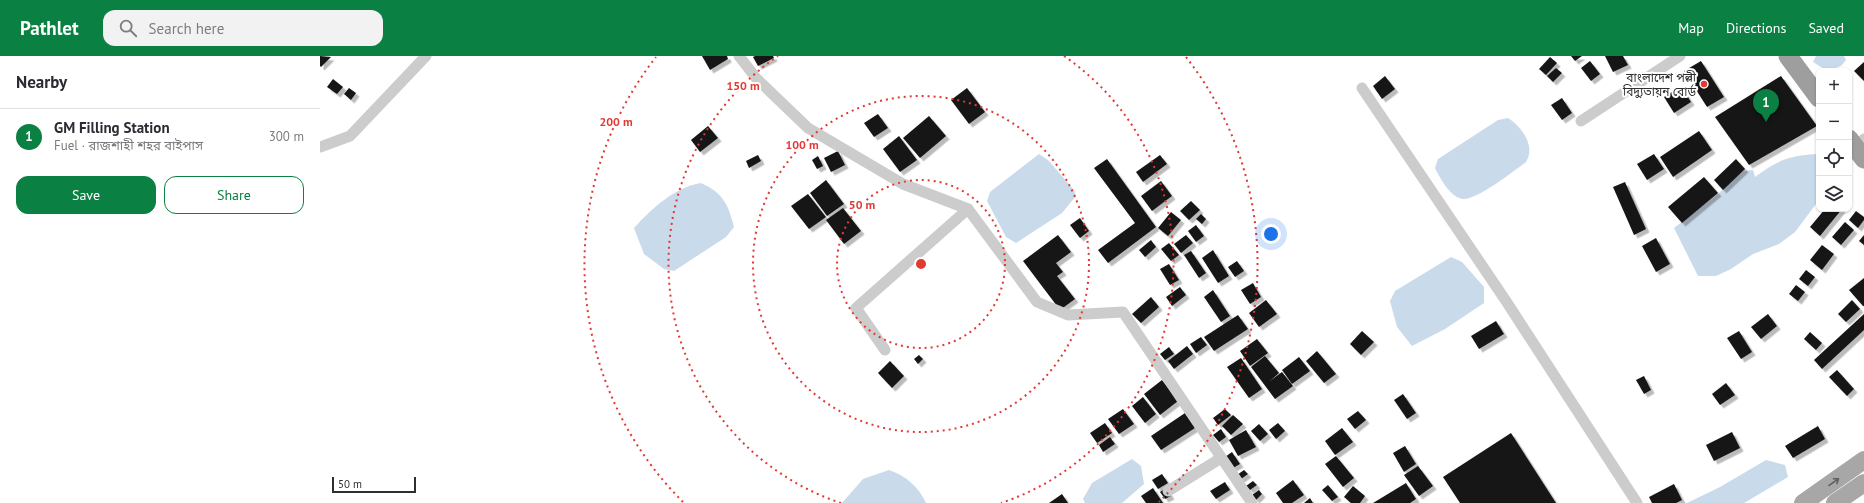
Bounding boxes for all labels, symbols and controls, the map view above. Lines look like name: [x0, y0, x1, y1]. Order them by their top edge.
search box: [103, 10, 383, 46]
text: Pathlet: [20, 16, 79, 40]
icon: search: [117, 17, 139, 39]
text: Search here: [149, 19, 224, 38]
text: Map: [1678, 19, 1704, 37]
text: Directions: [1726, 19, 1786, 37]
text: Saved: [1808, 19, 1844, 37]
map controls: [1816, 68, 1852, 212]
button: +: [1816, 68, 1852, 104]
place label: বাংলাদেশ পল্লী বিদ্যুতায়ন বোর্ড: [1622, 70, 1697, 99]
text: Nearby: [16, 71, 67, 93]
text: 150 m: [726, 78, 760, 93]
marker: বাংলাদেশ পল্লী বিদ্যুতায়ন বোর্ড: [1699, 79, 1709, 89]
pin: 1: [1753, 89, 1779, 122]
button: −: [1816, 104, 1852, 140]
text: 200 m: [599, 114, 633, 129]
text: GM Filling Station: [54, 118, 170, 137]
text: 1: [25, 128, 33, 145]
text: 300 m: [269, 128, 304, 145]
text: Fuel · রাজশাহী শহর বাইপাস: [54, 137, 203, 154]
text: 100 m: [785, 137, 819, 152]
button: locate: [1816, 140, 1852, 176]
button: Save: [16, 176, 156, 214]
button: Share: [164, 176, 304, 214]
button: layers: [1816, 176, 1852, 212]
text: 50 m: [849, 197, 875, 212]
your location: [1261, 224, 1281, 244]
centre of rings: [914, 257, 928, 271]
scale bar: [332, 475, 416, 494]
text: 50 m: [338, 477, 362, 491]
one-way arrow: [1828, 477, 1839, 486]

